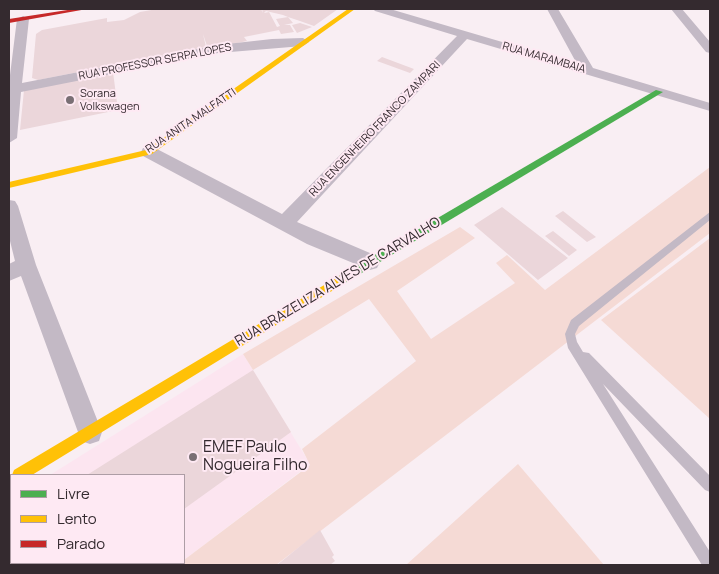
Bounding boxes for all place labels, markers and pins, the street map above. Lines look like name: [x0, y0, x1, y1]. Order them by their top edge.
place label: Sorana Volkswagen: [80, 87, 139, 113]
marker: Sorana Volkswagen: [64, 94, 76, 106]
place label: EMEF Paulo Nogueira Filho: [203, 438, 308, 476]
marker: EMEF Paulo Nogueira Filho: [187, 451, 199, 463]

